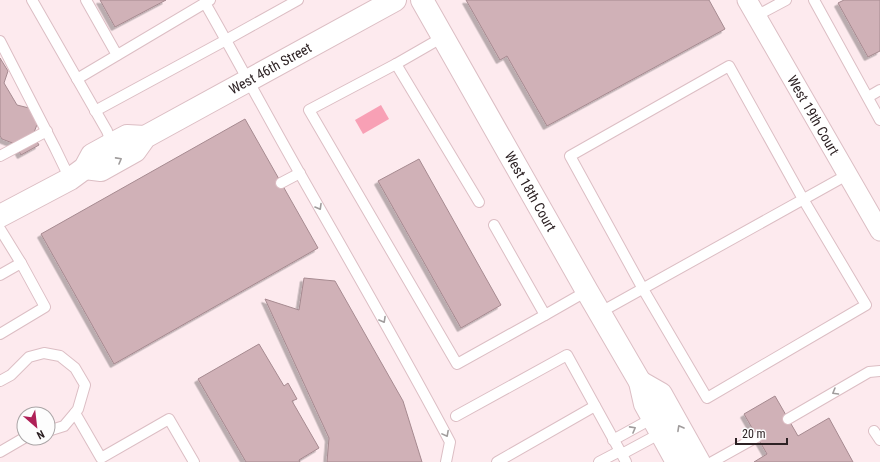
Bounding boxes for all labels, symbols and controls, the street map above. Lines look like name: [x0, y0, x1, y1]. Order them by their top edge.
street label: West 46th Street: [226, 39, 314, 97]
street label: West 19th Court: [784, 73, 843, 158]
street label: West 18th Court: [502, 149, 559, 234]
one-way arrow: [114, 157, 122, 165]
one-way arrow: [315, 203, 322, 210]
one-way arrow: [379, 316, 386, 323]
one-way arrow: [832, 387, 839, 394]
north arrow: [16, 406, 56, 446]
scale bar: [736, 420, 787, 446]
one-way arrow: [677, 425, 684, 432]
one-way arrow: [629, 426, 636, 433]
text: N: [34, 427, 46, 442]
text: 20 m: [742, 427, 766, 441]
one-way arrow: [441, 430, 448, 437]

